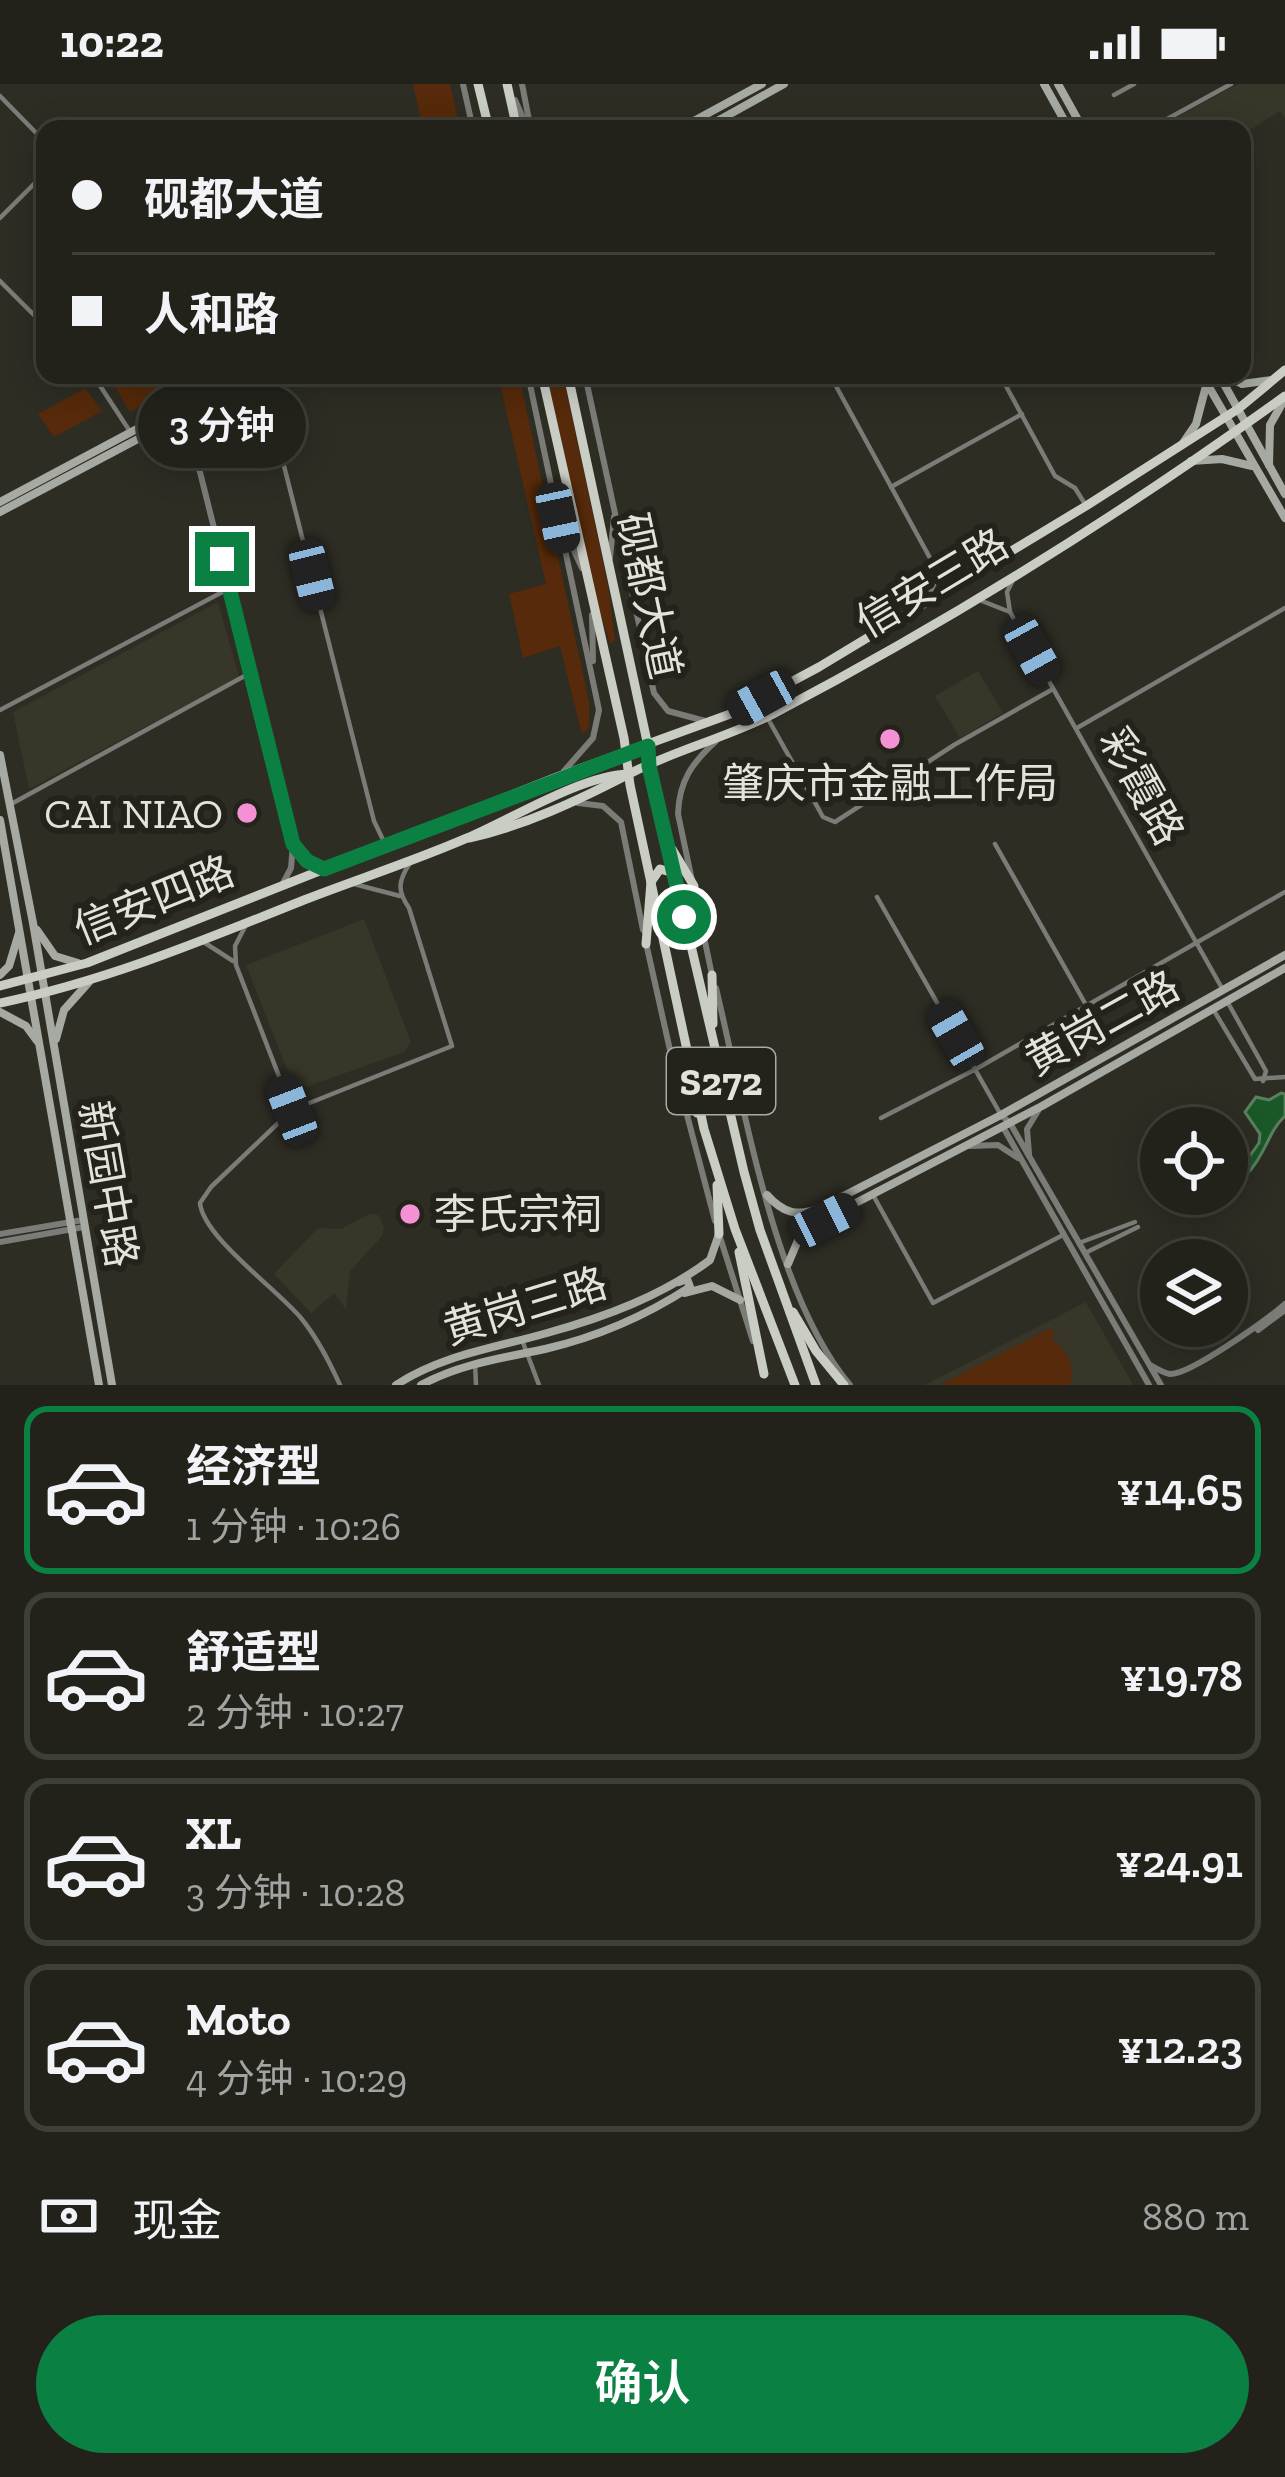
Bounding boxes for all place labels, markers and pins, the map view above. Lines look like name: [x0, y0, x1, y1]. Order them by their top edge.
marker: 肇庆市金融工作局: [877, 726, 903, 752]
place label: 肇庆市金融工作局: [722, 758, 1058, 809]
place label: CAI NIAO: [44, 788, 223, 839]
marker: CAI NIAO: [234, 800, 260, 826]
place label: 李氏宗祠: [434, 1189, 602, 1240]
marker: 李氏宗祠: [397, 1201, 423, 1227]

